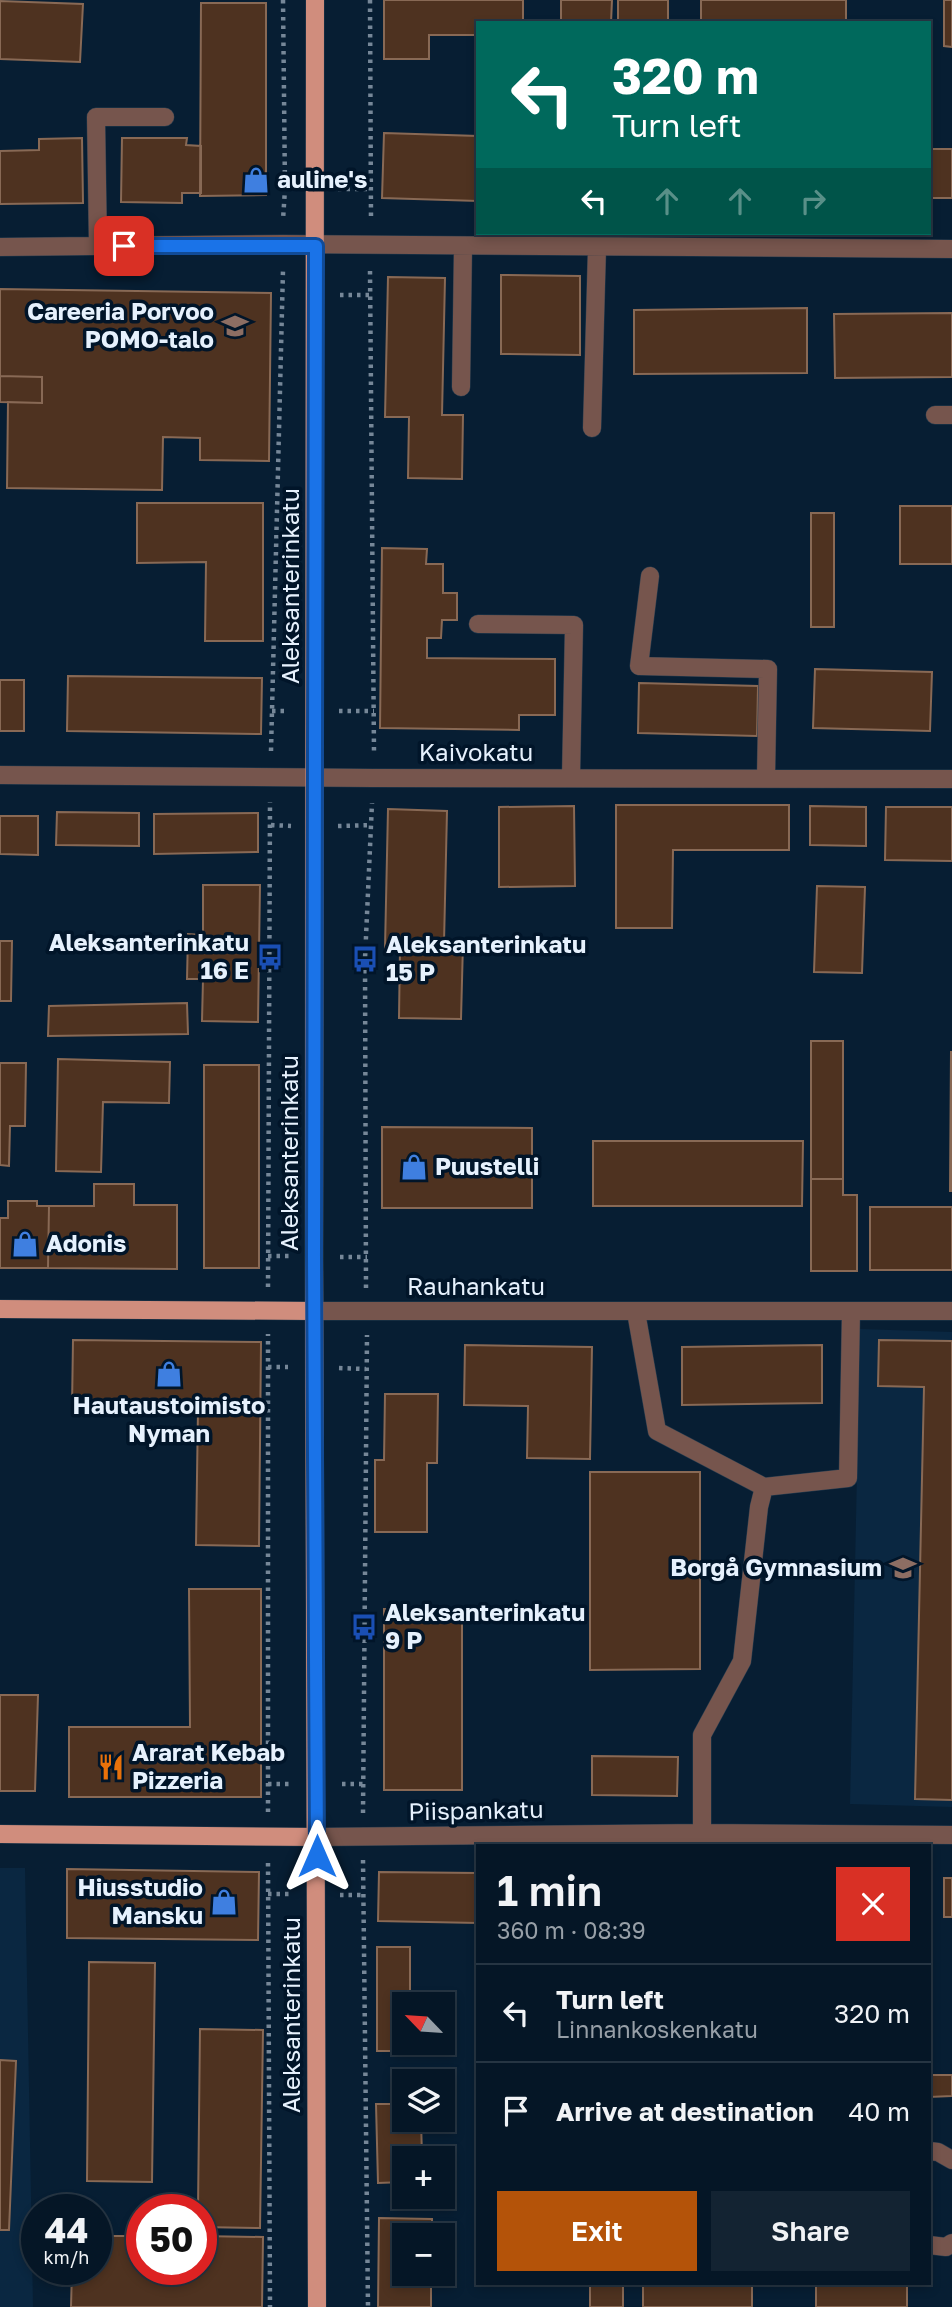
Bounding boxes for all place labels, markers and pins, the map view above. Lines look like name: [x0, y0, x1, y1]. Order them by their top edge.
place label: auline's: [277, 164, 367, 193]
shop icon: auline's: [241, 165, 271, 195]
pin: [94, 216, 154, 276]
place label: Careeria Porvoo POMO-talo: [27, 296, 214, 353]
school or university icon: Careeria Porvoo POMO-talo: [220, 311, 250, 341]
place label: Aleksanterinkatu 16 E: [49, 927, 249, 984]
place label: Aleksanterinkatu 15 P: [386, 929, 586, 986]
bus stop icon: Aleksanterinkatu 16 E: [255, 942, 285, 972]
bus stop icon: Aleksanterinkatu 15 P: [350, 944, 380, 974]
place label: Puustelli: [435, 1151, 539, 1180]
shop icon: Puustelli: [399, 1152, 429, 1182]
place label: Adonis: [46, 1228, 127, 1257]
shop icon: Adonis: [10, 1229, 40, 1259]
shop icon: Hautaustoimisto Nyman: [154, 1359, 184, 1389]
place label: Hautaustoimisto Nyman: [72, 1390, 266, 1447]
place label: Borgå Gymnasium: [670, 1552, 882, 1581]
school or university icon: Borgå Gymnasium: [888, 1553, 918, 1583]
place label: Aleksanterinkatu 9 P: [385, 1597, 585, 1654]
bus stop icon: Aleksanterinkatu 9 P: [349, 1612, 379, 1642]
place label: Ararat Kebab Pizzeria: [132, 1737, 285, 1794]
restaurant icon: Ararat Kebab Pizzeria: [96, 1752, 126, 1782]
place label: Hiusstudio Mansku: [78, 1872, 203, 1929]
shop icon: Hiusstudio Mansku: [209, 1887, 239, 1917]

